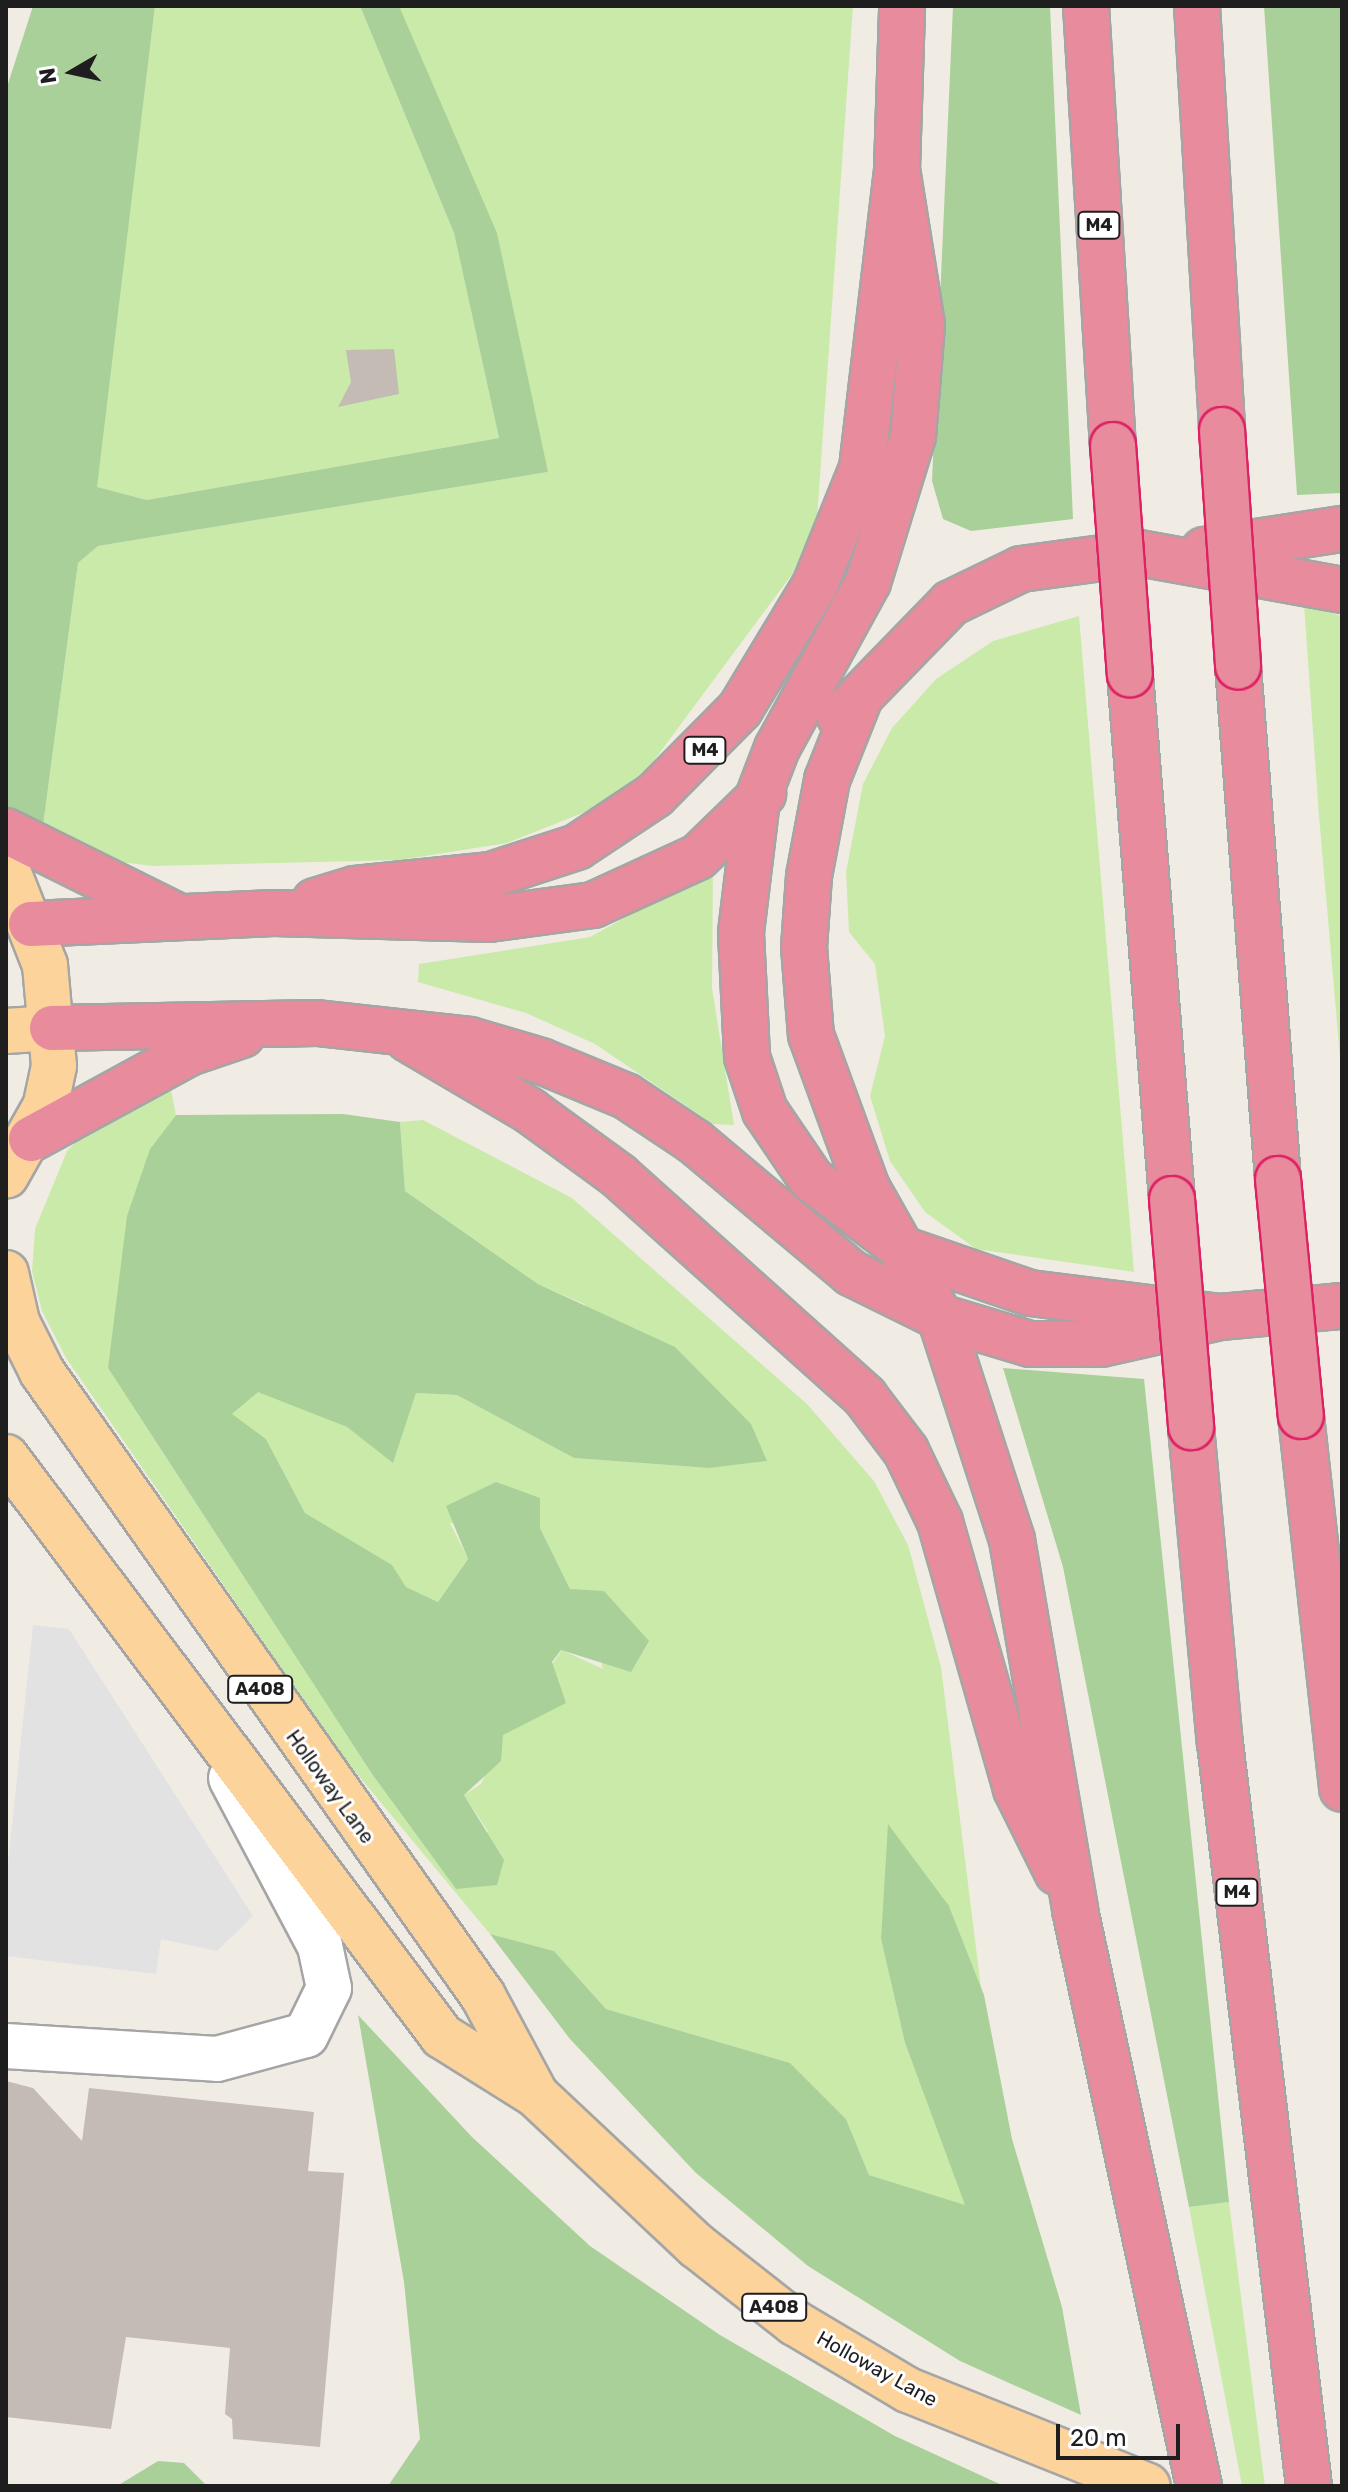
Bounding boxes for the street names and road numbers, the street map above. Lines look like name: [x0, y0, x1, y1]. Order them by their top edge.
road number: M4: [1077, 211, 1121, 239]
road number: M4: [683, 736, 727, 764]
road number: A408: [226, 1675, 294, 1703]
street label: Holloway Lane: [281, 1725, 379, 1849]
road number: M4: [1215, 1878, 1259, 1906]
road number: A408: [740, 2293, 808, 2321]
street label: Holloway Lane: [812, 2326, 942, 2412]

